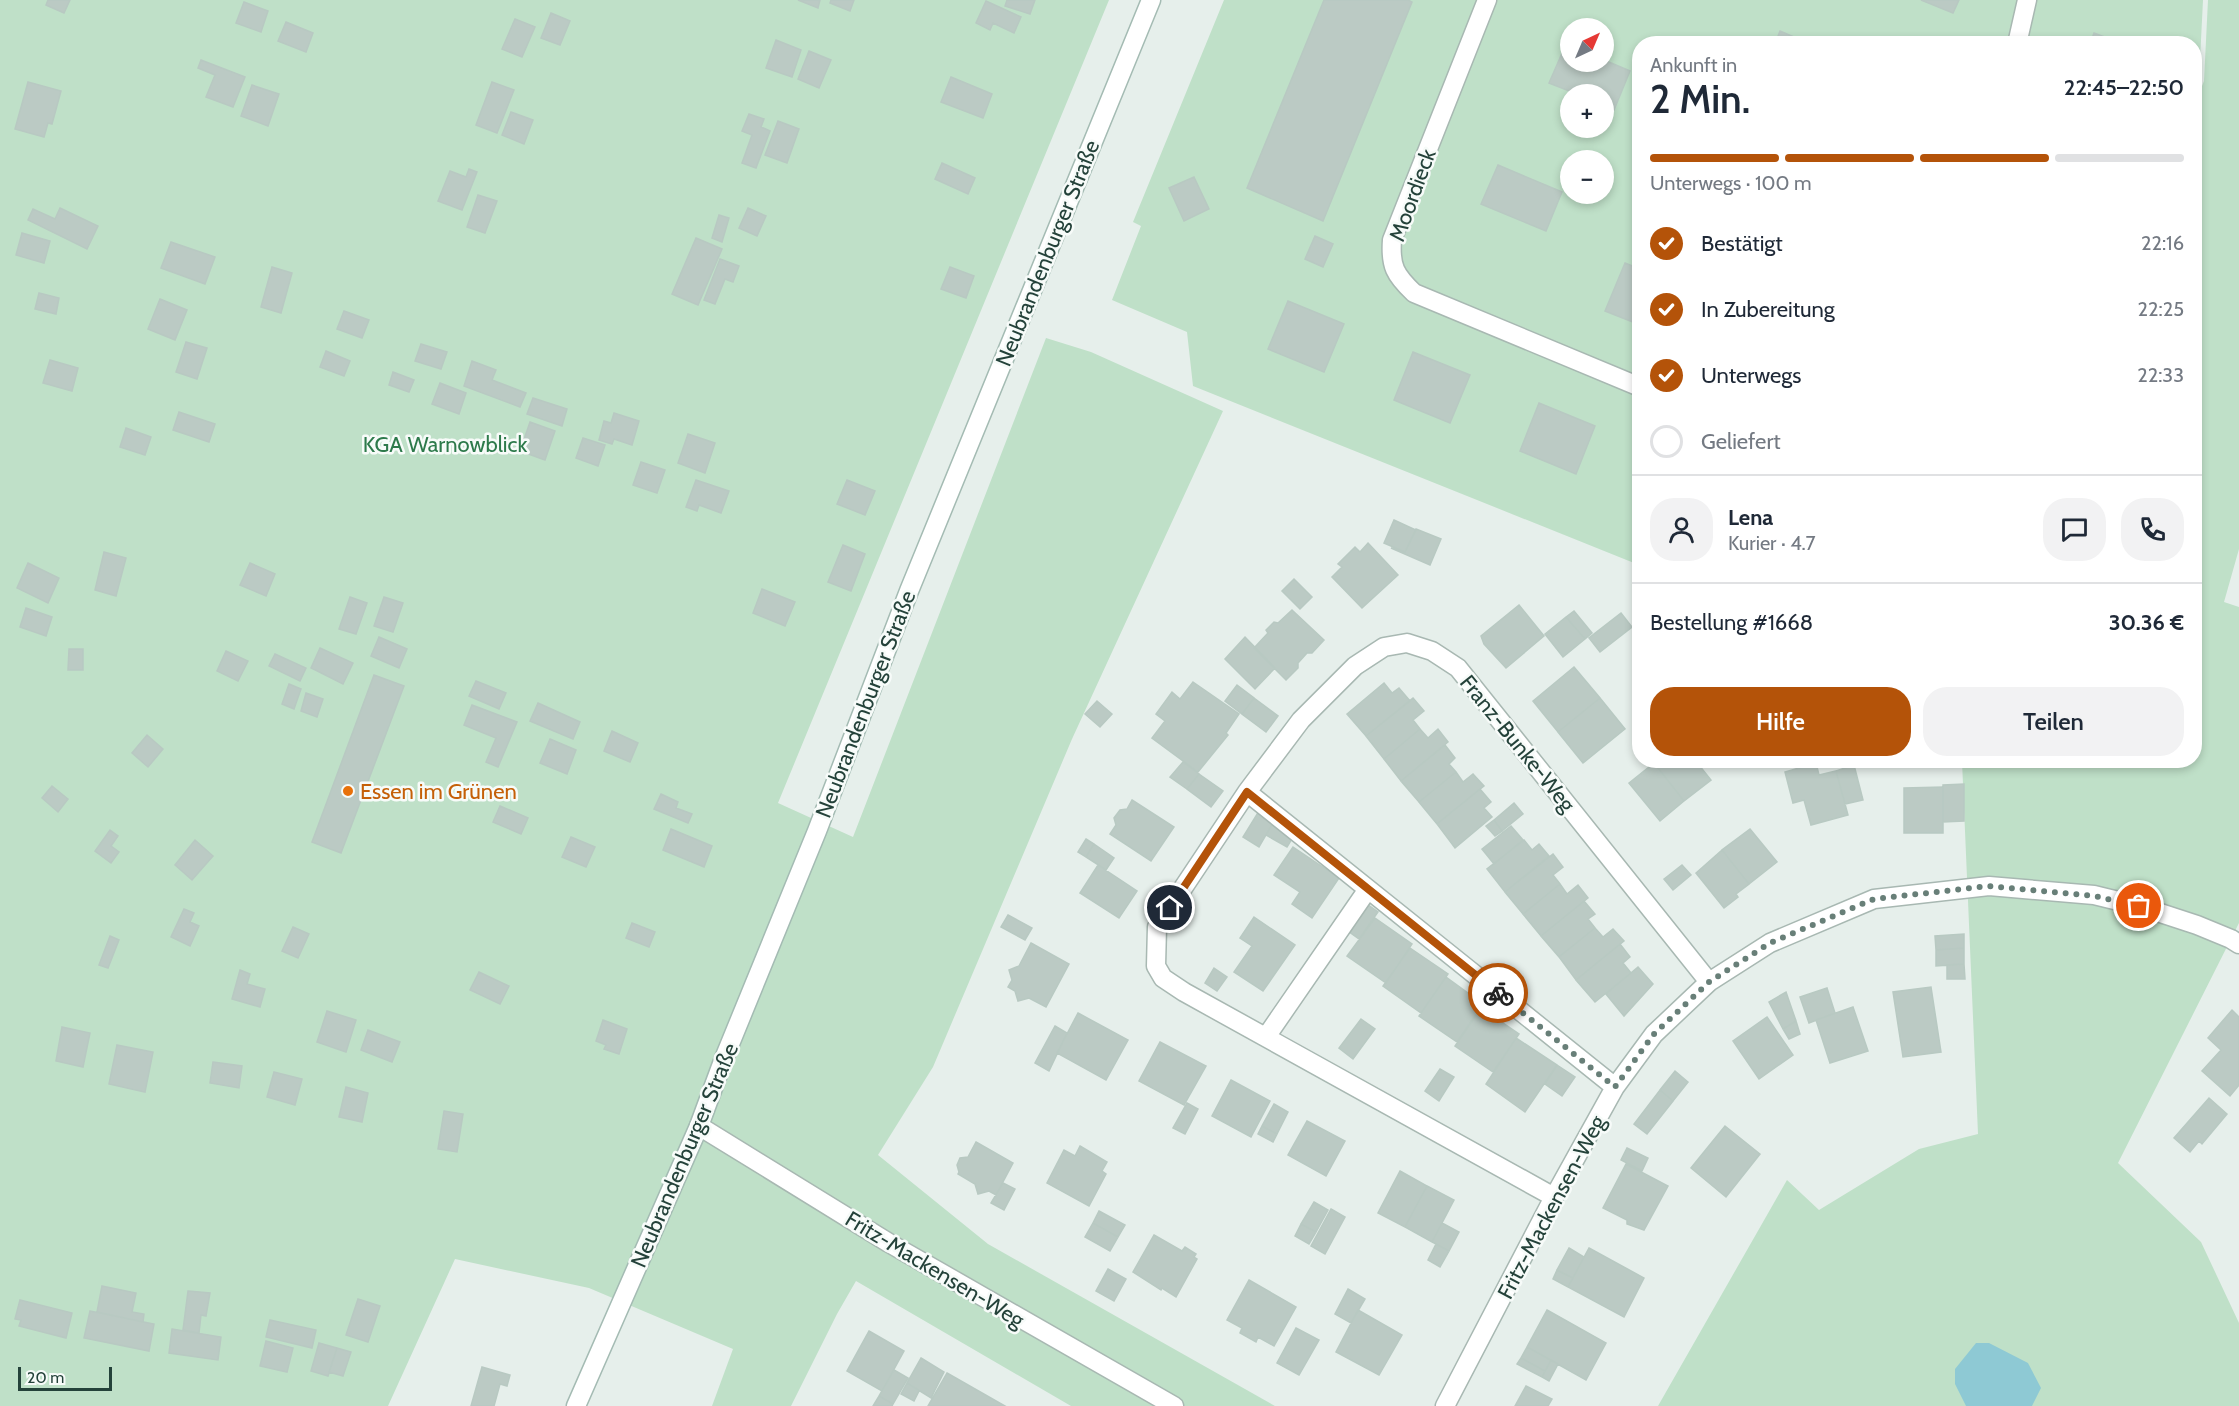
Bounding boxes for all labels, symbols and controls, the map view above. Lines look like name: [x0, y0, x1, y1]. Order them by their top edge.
north arrow: [1560, 18, 1614, 72]
map controls: [1560, 18, 1614, 204]
text: Ankunft in: [1650, 53, 1737, 77]
text: 22:45–22:50: [2064, 74, 2184, 101]
text: 2 Min.: [1650, 75, 1750, 123]
button: +: [1560, 84, 1614, 138]
street label: Neubrandenburger Straße: [990, 136, 1105, 370]
street label: Moordieck: [1383, 145, 1442, 245]
button: −: [1560, 150, 1614, 204]
text: Unterwegs · 100 m: [1650, 171, 1812, 195]
icon: check: [1650, 227, 1683, 260]
text: Bestätigt: [1701, 230, 1783, 257]
text: 22:16: [2141, 231, 2184, 255]
icon: check: [1650, 293, 1683, 326]
text: In Zubereitung: [1701, 296, 1835, 323]
text: 22:25: [2138, 297, 2184, 321]
icon: check: [1650, 359, 1683, 392]
text: Unterwegs: [1701, 362, 1801, 389]
text: 22:33: [2137, 363, 2184, 387]
text: Geliefert: [1701, 428, 1781, 455]
park label: KGA Warnowblick: [363, 431, 527, 458]
button: person: [1650, 498, 1713, 561]
button: chat: [2043, 498, 2106, 561]
button: phone: [2121, 498, 2184, 561]
text: Lena: [1728, 504, 1773, 531]
text: Kurier · 4.7: [1728, 531, 1816, 555]
street label: Neubrandenburger Straße: [810, 587, 921, 822]
text: Bestellung #1668: [1650, 609, 1813, 636]
text: 30.36 €: [2109, 609, 2184, 636]
street label: Franz-Bunke-Weg: [1454, 669, 1582, 818]
button: Hilfe: [1650, 687, 1911, 756]
button: Teilen: [1923, 687, 2184, 756]
place label: Essen im Grünen: [360, 778, 517, 805]
marker: Essen im Grünen: [341, 784, 355, 798]
pin: [2113, 880, 2164, 931]
pin: [1144, 882, 1195, 933]
icon: bag: [2122, 889, 2155, 922]
icon: home: [1153, 891, 1186, 924]
courier: [1468, 963, 1528, 1023]
icon: bike: [1482, 977, 1515, 1010]
street label: Neubrandenburger Straße: [625, 1039, 744, 1272]
street label: Fritz-Mackensen-Weg: [1492, 1110, 1612, 1304]
street label: Fritz-Mackensen-Weg: [840, 1205, 1030, 1334]
scale bar: [18, 1364, 112, 1392]
text: 20 m: [27, 1368, 64, 1387]

